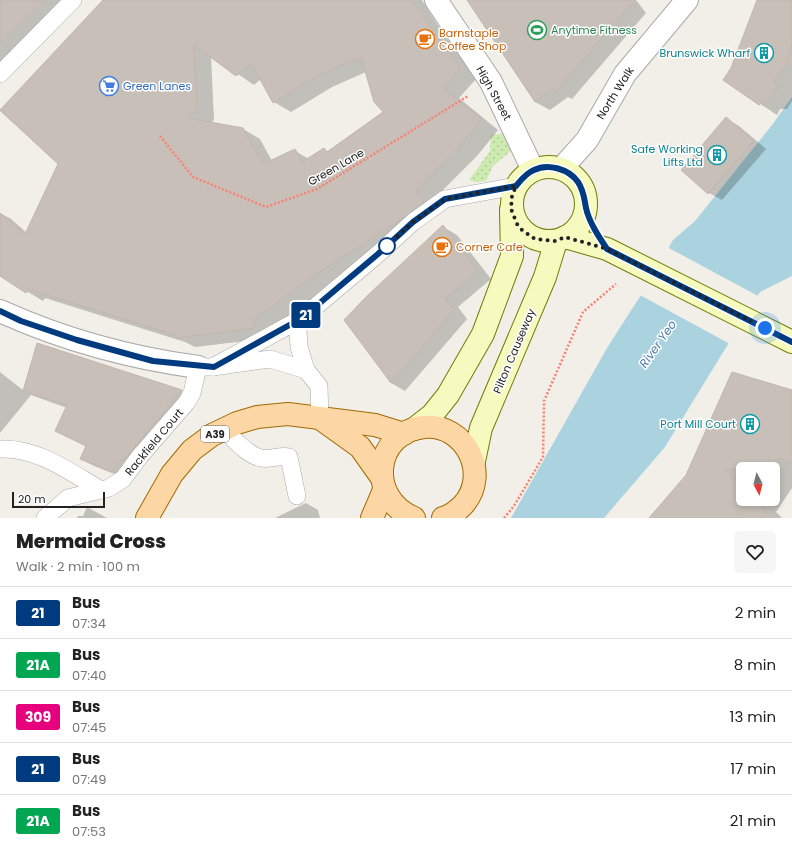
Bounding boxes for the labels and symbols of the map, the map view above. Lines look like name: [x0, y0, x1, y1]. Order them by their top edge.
sports icon: Anytime Fitness: [526, 19, 548, 41]
place label: Anytime Fitness: [551, 22, 637, 38]
place label: Barnstaple Coffee Shop: [439, 25, 506, 54]
cafe icon: Barnstaple Coffee Shop: [414, 28, 436, 50]
building icon: Brunswick Wharf: [753, 42, 775, 64]
place label: Brunswick Wharf: [659, 45, 750, 61]
street label: High Street: [472, 63, 516, 123]
street label: North Walk: [592, 63, 638, 122]
supermarket icon: Green Lanes: [98, 75, 120, 97]
place label: Green Lanes: [123, 78, 191, 94]
place label: Safe Working Lifts Ltd: [631, 141, 703, 170]
street label: Green Lane: [305, 144, 367, 190]
building icon: Safe Working Lifts Ltd: [706, 144, 728, 166]
cafe icon: Corner Cafe: [431, 236, 453, 258]
unlabelled marker: [378, 237, 396, 255]
place label: Corner Cafe: [456, 239, 523, 255]
line badge: 21: [288, 302, 324, 328]
street label: Pilton Causeway: [489, 305, 539, 396]
water label: River Yeo: [635, 316, 680, 371]
your location: [755, 318, 775, 338]
street label: Rackfield Court: [121, 405, 187, 479]
building icon: Port Mill Court: [739, 413, 761, 435]
place label: Port Mill Court: [660, 416, 736, 432]
road number: A39: [201, 426, 229, 442]
north arrow: [736, 462, 780, 506]
scale bar: [12, 490, 105, 509]

